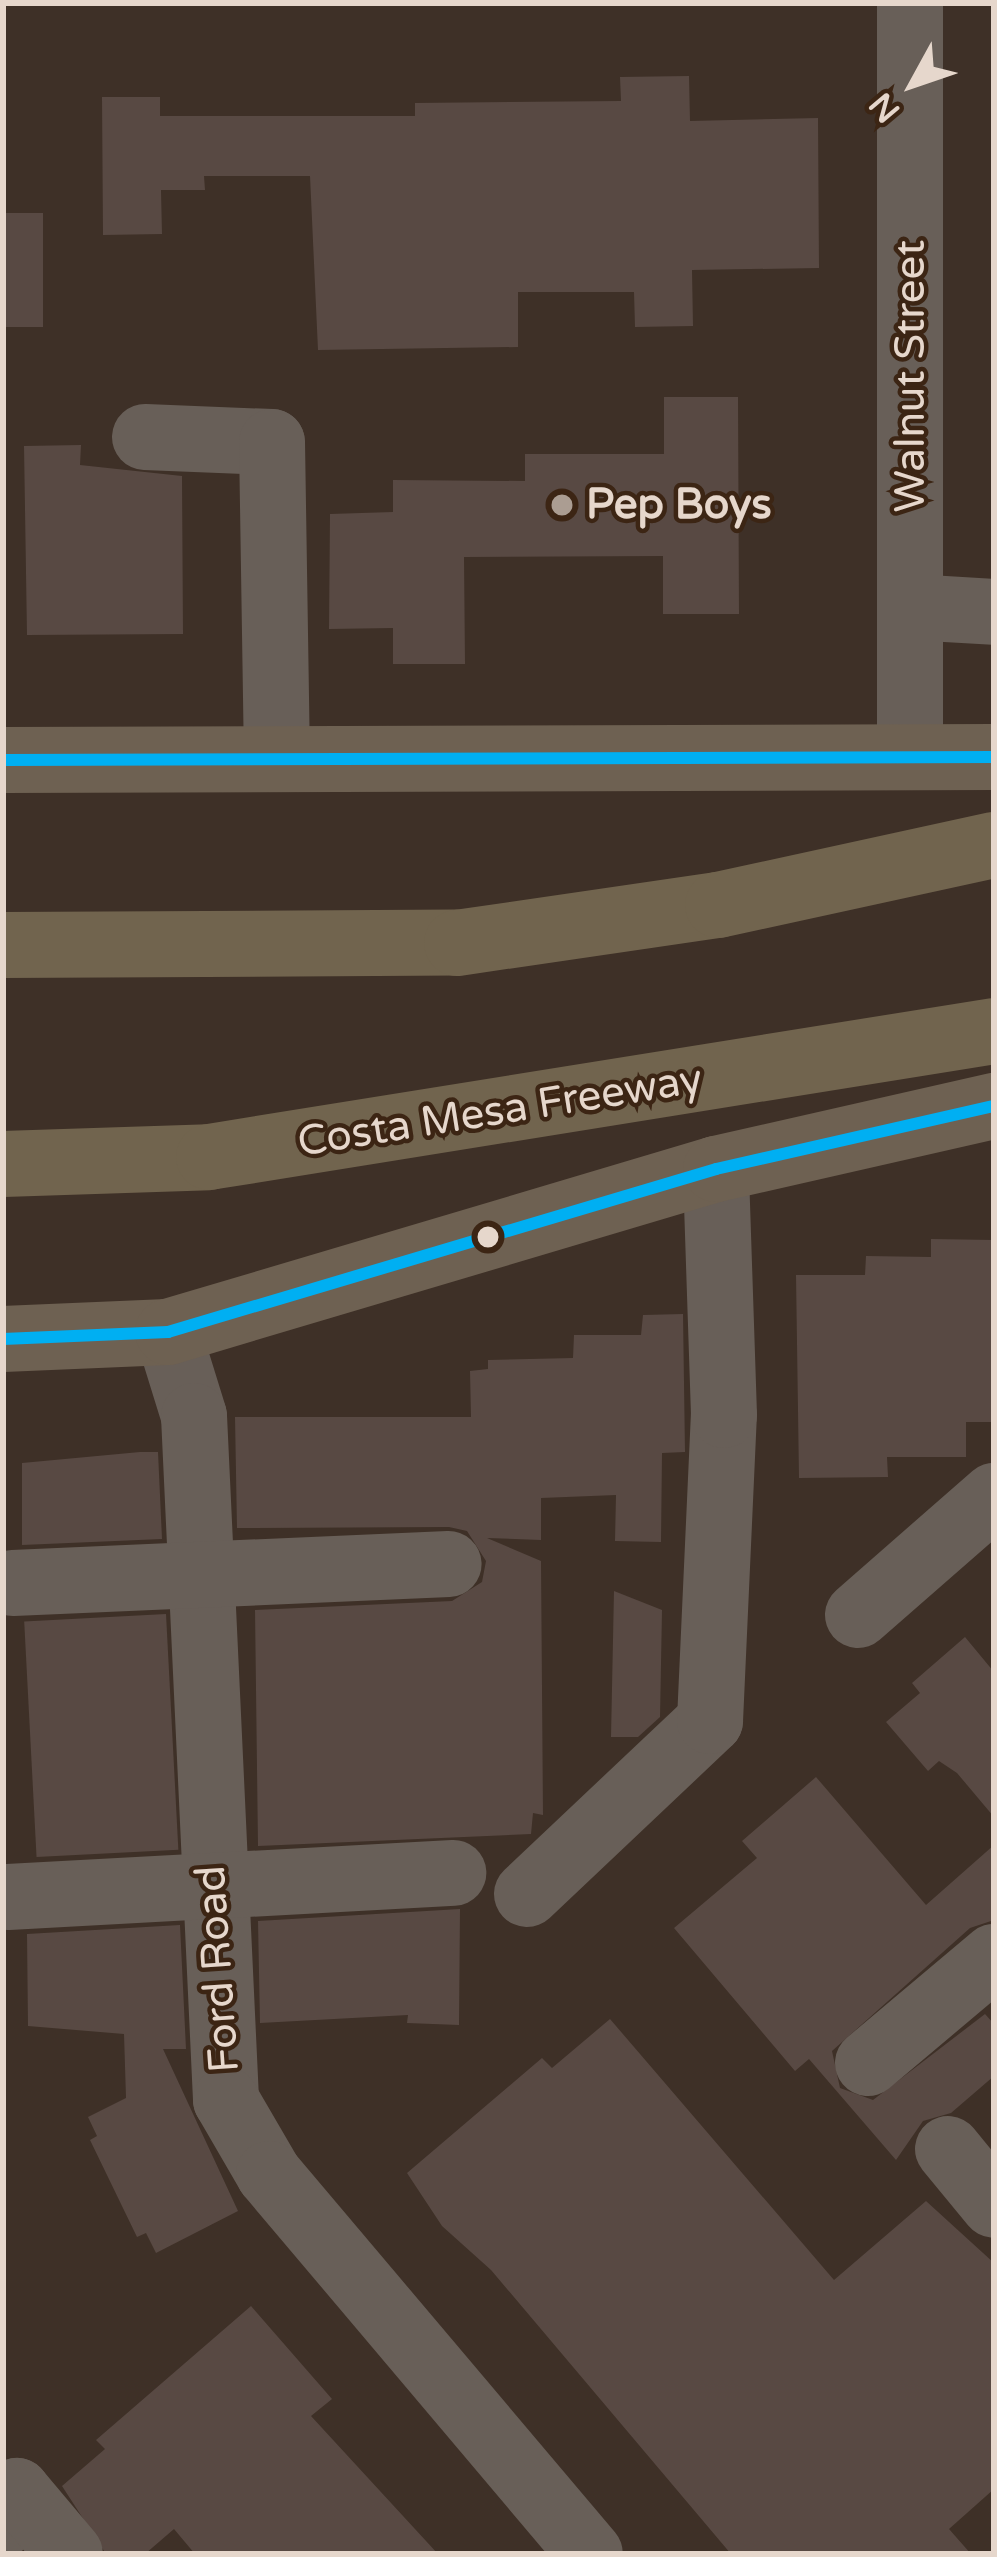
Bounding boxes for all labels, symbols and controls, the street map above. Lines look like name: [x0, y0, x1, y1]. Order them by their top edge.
north arrow: [853, 24, 973, 144]
text: N: [862, 85, 908, 130]
street label: Walnut Street: [886, 240, 936, 512]
place label: Pep Boys: [586, 480, 772, 530]
marker: Pep Boys: [549, 492, 575, 518]
street label: Costa Mesa Freeway: [294, 1054, 706, 1168]
unlabelled marker: [477, 1226, 499, 1248]
street label: Ford Road: [186, 1864, 250, 2074]

